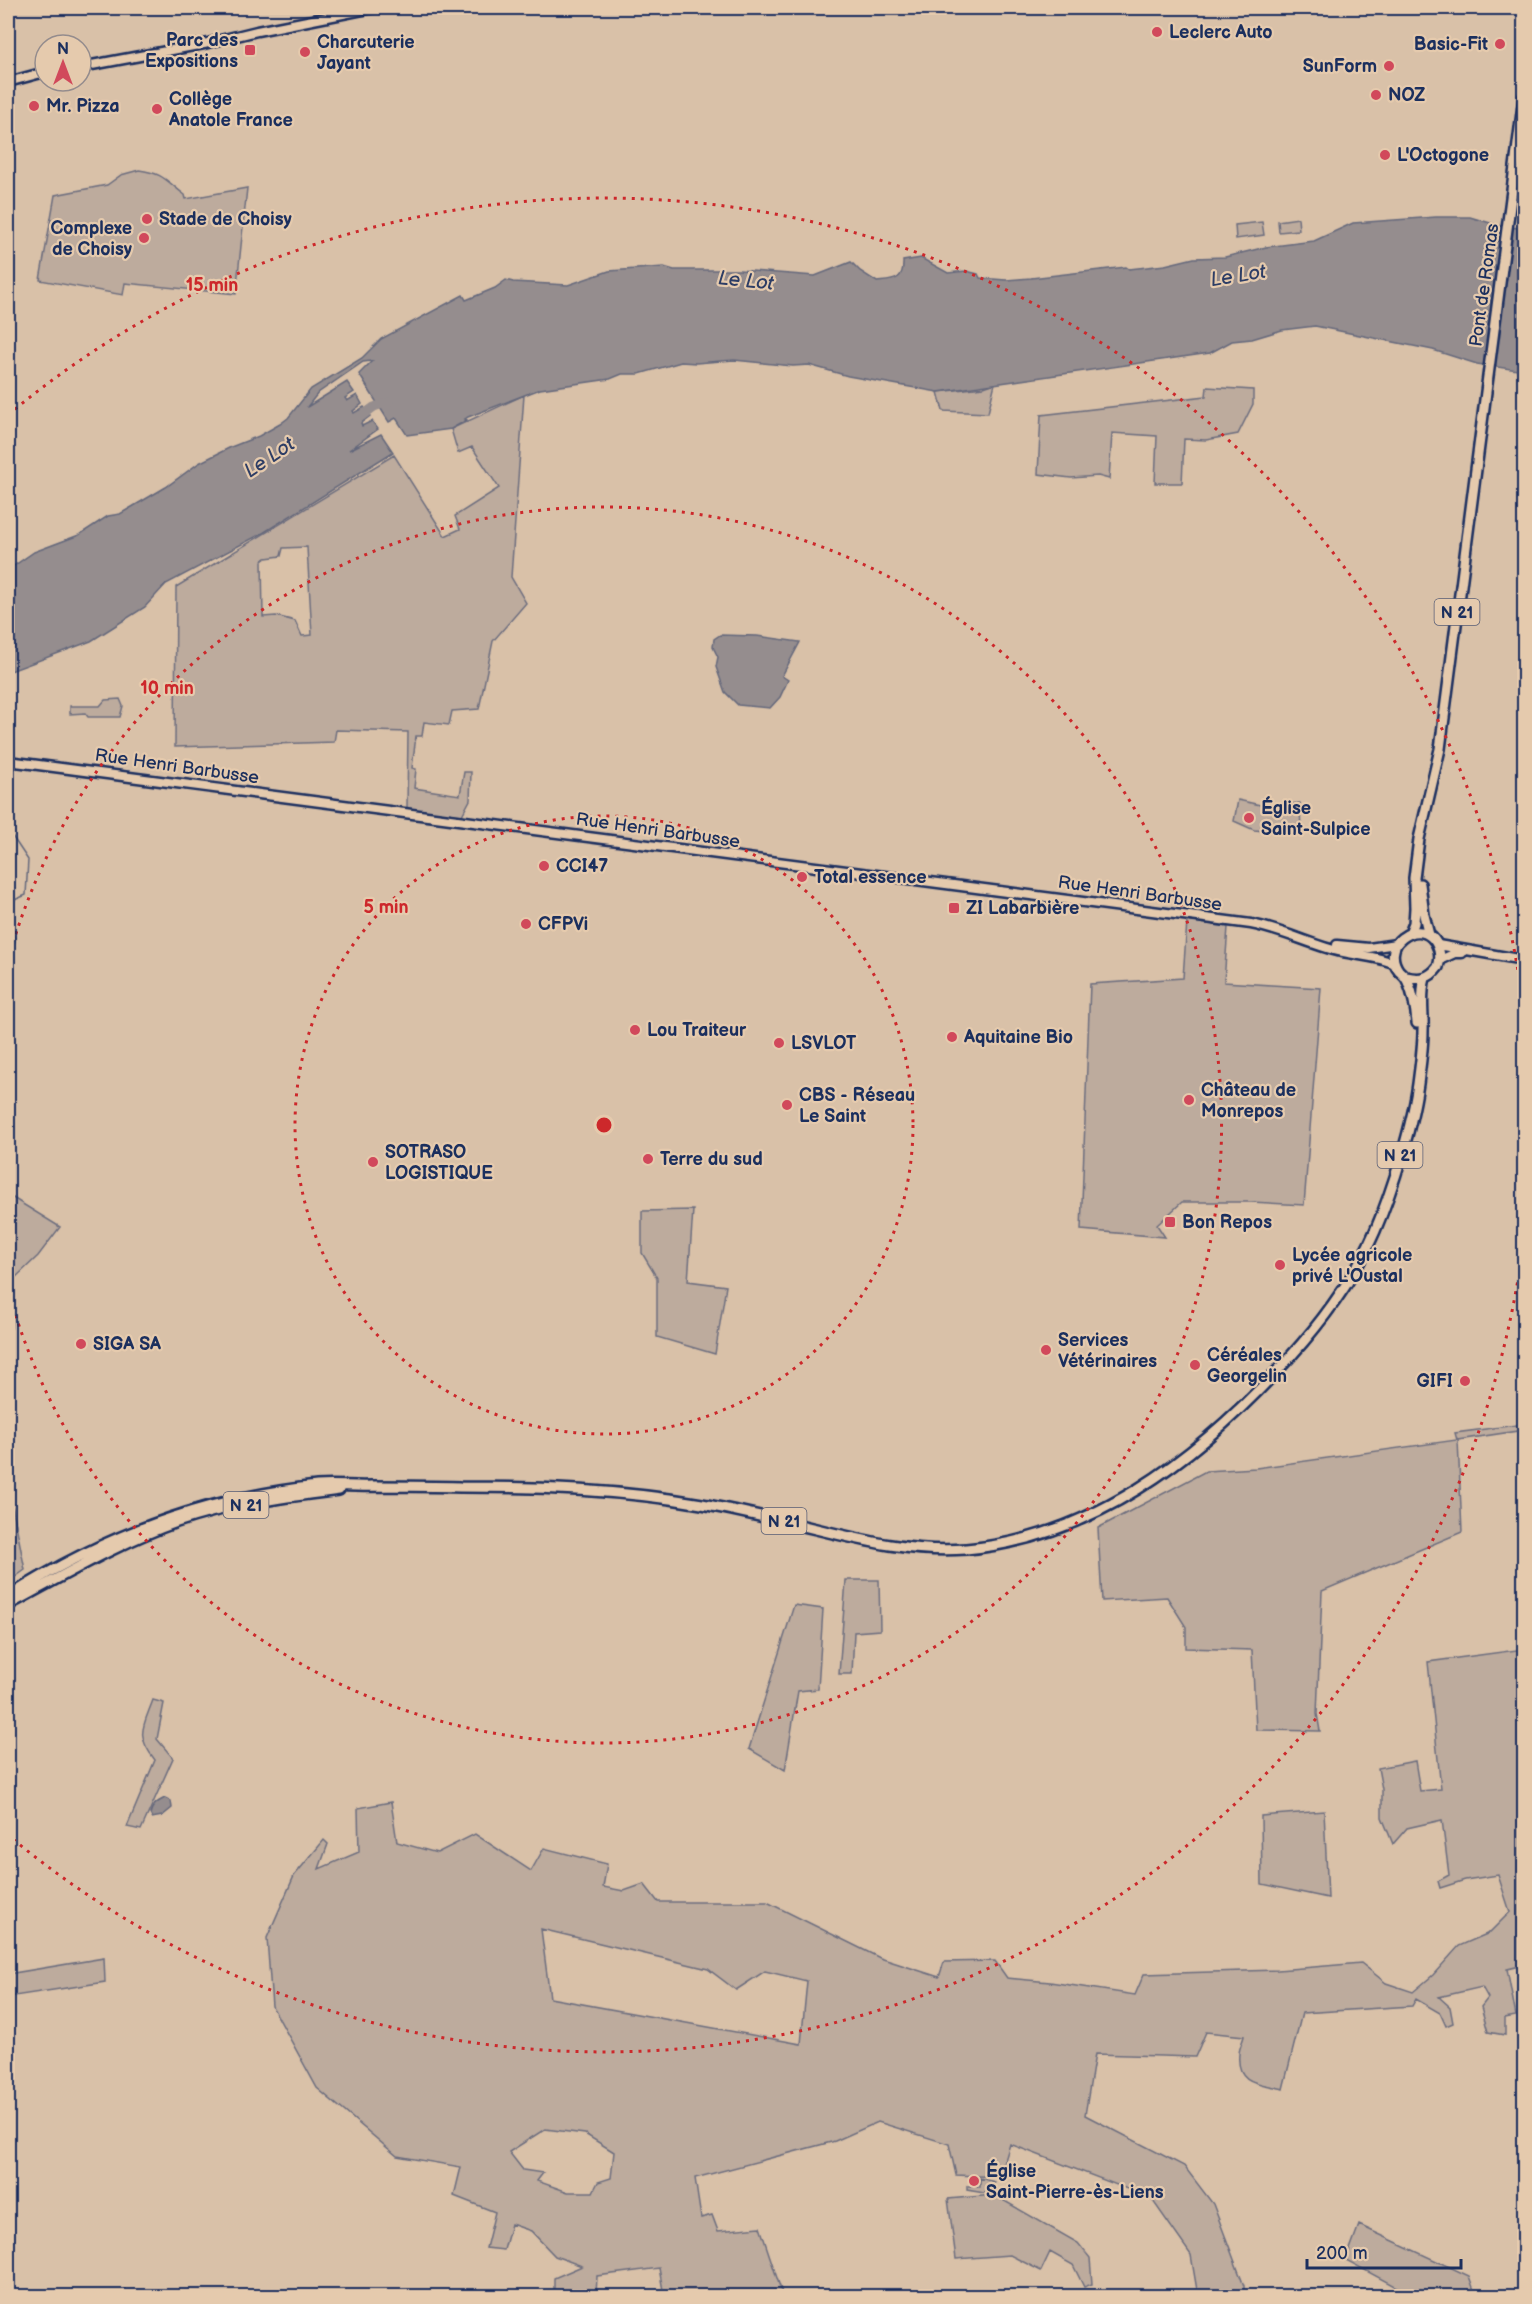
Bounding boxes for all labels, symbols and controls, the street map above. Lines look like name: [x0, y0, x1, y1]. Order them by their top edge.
place label: Leclerc Auto: [1169, 22, 1273, 43]
marker: Leclerc Auto: [1150, 25, 1164, 39]
place label: Parc des Expositions: [145, 30, 238, 72]
place label: Charcuterie Jayant: [317, 32, 415, 74]
north arrow: [33, 33, 93, 93]
place label: Basic-Fit: [1414, 34, 1488, 55]
marker: Basic-Fit: [1493, 37, 1507, 51]
text: N: [57, 40, 69, 59]
marker: Parc des Expositions: [243, 43, 257, 57]
marker: Charcuterie Jayant: [298, 45, 312, 59]
place label: SunForm: [1303, 56, 1377, 77]
marker: SunForm: [1382, 59, 1396, 73]
place label: NOZ: [1388, 85, 1425, 106]
marker: NOZ: [1369, 88, 1383, 102]
place label: Collège Anatole France: [168, 89, 293, 131]
place label: Mr. Pizza: [46, 96, 120, 117]
marker: Mr. Pizza: [27, 99, 41, 113]
marker: Collège Anatole France: [150, 102, 164, 116]
place label: L'Octogone: [1397, 145, 1489, 166]
marker: L'Octogone: [1378, 148, 1392, 162]
place label: Stade de Choisy: [159, 209, 293, 230]
marker: Stade de Choisy: [140, 212, 154, 226]
place label: Complexe de Choisy: [51, 218, 133, 260]
street label: Pont de Romas: [1465, 222, 1504, 348]
marker: Complexe de Choisy: [137, 231, 151, 245]
water label: Le Lot: [1209, 260, 1268, 292]
water label: Le Lot: [717, 266, 776, 296]
text: 15 min: [186, 275, 238, 296]
water label: Le Lot: [240, 432, 300, 483]
road number: N 21: [1434, 599, 1480, 625]
text: 10 min: [140, 678, 194, 699]
street label: Rue Henri Barbusse: [94, 745, 261, 788]
place label: Église Saint-Sulpice: [1261, 796, 1371, 840]
street label: Rue Henri Barbusse: [575, 809, 742, 852]
marker: Église Saint-Sulpice: [1242, 811, 1256, 825]
place label: CCI47: [556, 856, 608, 877]
marker: CCI47: [537, 859, 551, 873]
place label: Total essence: [814, 867, 927, 888]
marker: Total essence: [795, 870, 809, 884]
street label: Rue Henri Barbusse: [1057, 872, 1224, 915]
text: 5 min: [363, 897, 409, 918]
place label: ZI Labarbière: [966, 898, 1079, 919]
marker: ZI Labarbière: [947, 901, 961, 915]
place label: CFPVi: [538, 914, 588, 935]
marker: CFPVi: [519, 917, 533, 931]
place label: Lou Traiteur: [647, 1020, 747, 1041]
marker: Lou Traiteur: [628, 1023, 642, 1037]
place label: Aquitaine Bio: [963, 1027, 1073, 1048]
marker: Aquitaine Bio: [945, 1030, 959, 1044]
place label: LSVLOT: [791, 1033, 857, 1054]
marker: LSVLOT: [772, 1036, 786, 1050]
place label: Château de Monrepos: [1201, 1080, 1296, 1122]
place label: CBS - Réseau Le Saint: [799, 1085, 915, 1127]
marker: Château de Monrepos: [1182, 1093, 1196, 1107]
marker: CBS - Réseau Le Saint: [780, 1098, 794, 1112]
centre of rings: [594, 1115, 614, 1135]
place label: SOTRASO LOGISTIQUE: [385, 1142, 493, 1184]
road number: N 21: [1378, 1142, 1422, 1168]
place label: Terre du sud: [660, 1149, 763, 1170]
marker: Terre du sud: [641, 1152, 655, 1166]
marker: SOTRASO LOGISTIQUE: [366, 1155, 380, 1169]
place label: Bon Repos: [1182, 1212, 1272, 1233]
marker: Bon Repos: [1163, 1215, 1177, 1229]
place label: Lycée agricole privé L'Oustal: [1292, 1245, 1412, 1287]
marker: Lycée agricole privé L'Oustal: [1273, 1258, 1287, 1272]
place label: Services Vétérinaires: [1058, 1330, 1157, 1372]
place label: SIGA SA: [93, 1334, 162, 1355]
marker: SIGA SA: [74, 1337, 88, 1351]
marker: Services Vétérinaires: [1039, 1343, 1053, 1357]
place label: Céréales Georgelin: [1207, 1345, 1287, 1387]
marker: Céréales Georgelin: [1188, 1358, 1202, 1372]
place label: GIFI: [1417, 1371, 1453, 1392]
marker: GIFI: [1458, 1374, 1472, 1388]
road number: N 21: [224, 1492, 268, 1518]
road number: N 21: [762, 1508, 806, 1534]
place label: Église Saint-Pierre-ès-Liens: [986, 2159, 1164, 2203]
marker: Église Saint-Pierre-ès-Liens: [967, 2174, 981, 2188]
scale bar: [1307, 2232, 1462, 2270]
text: 200 m: [1316, 2243, 1368, 2264]

